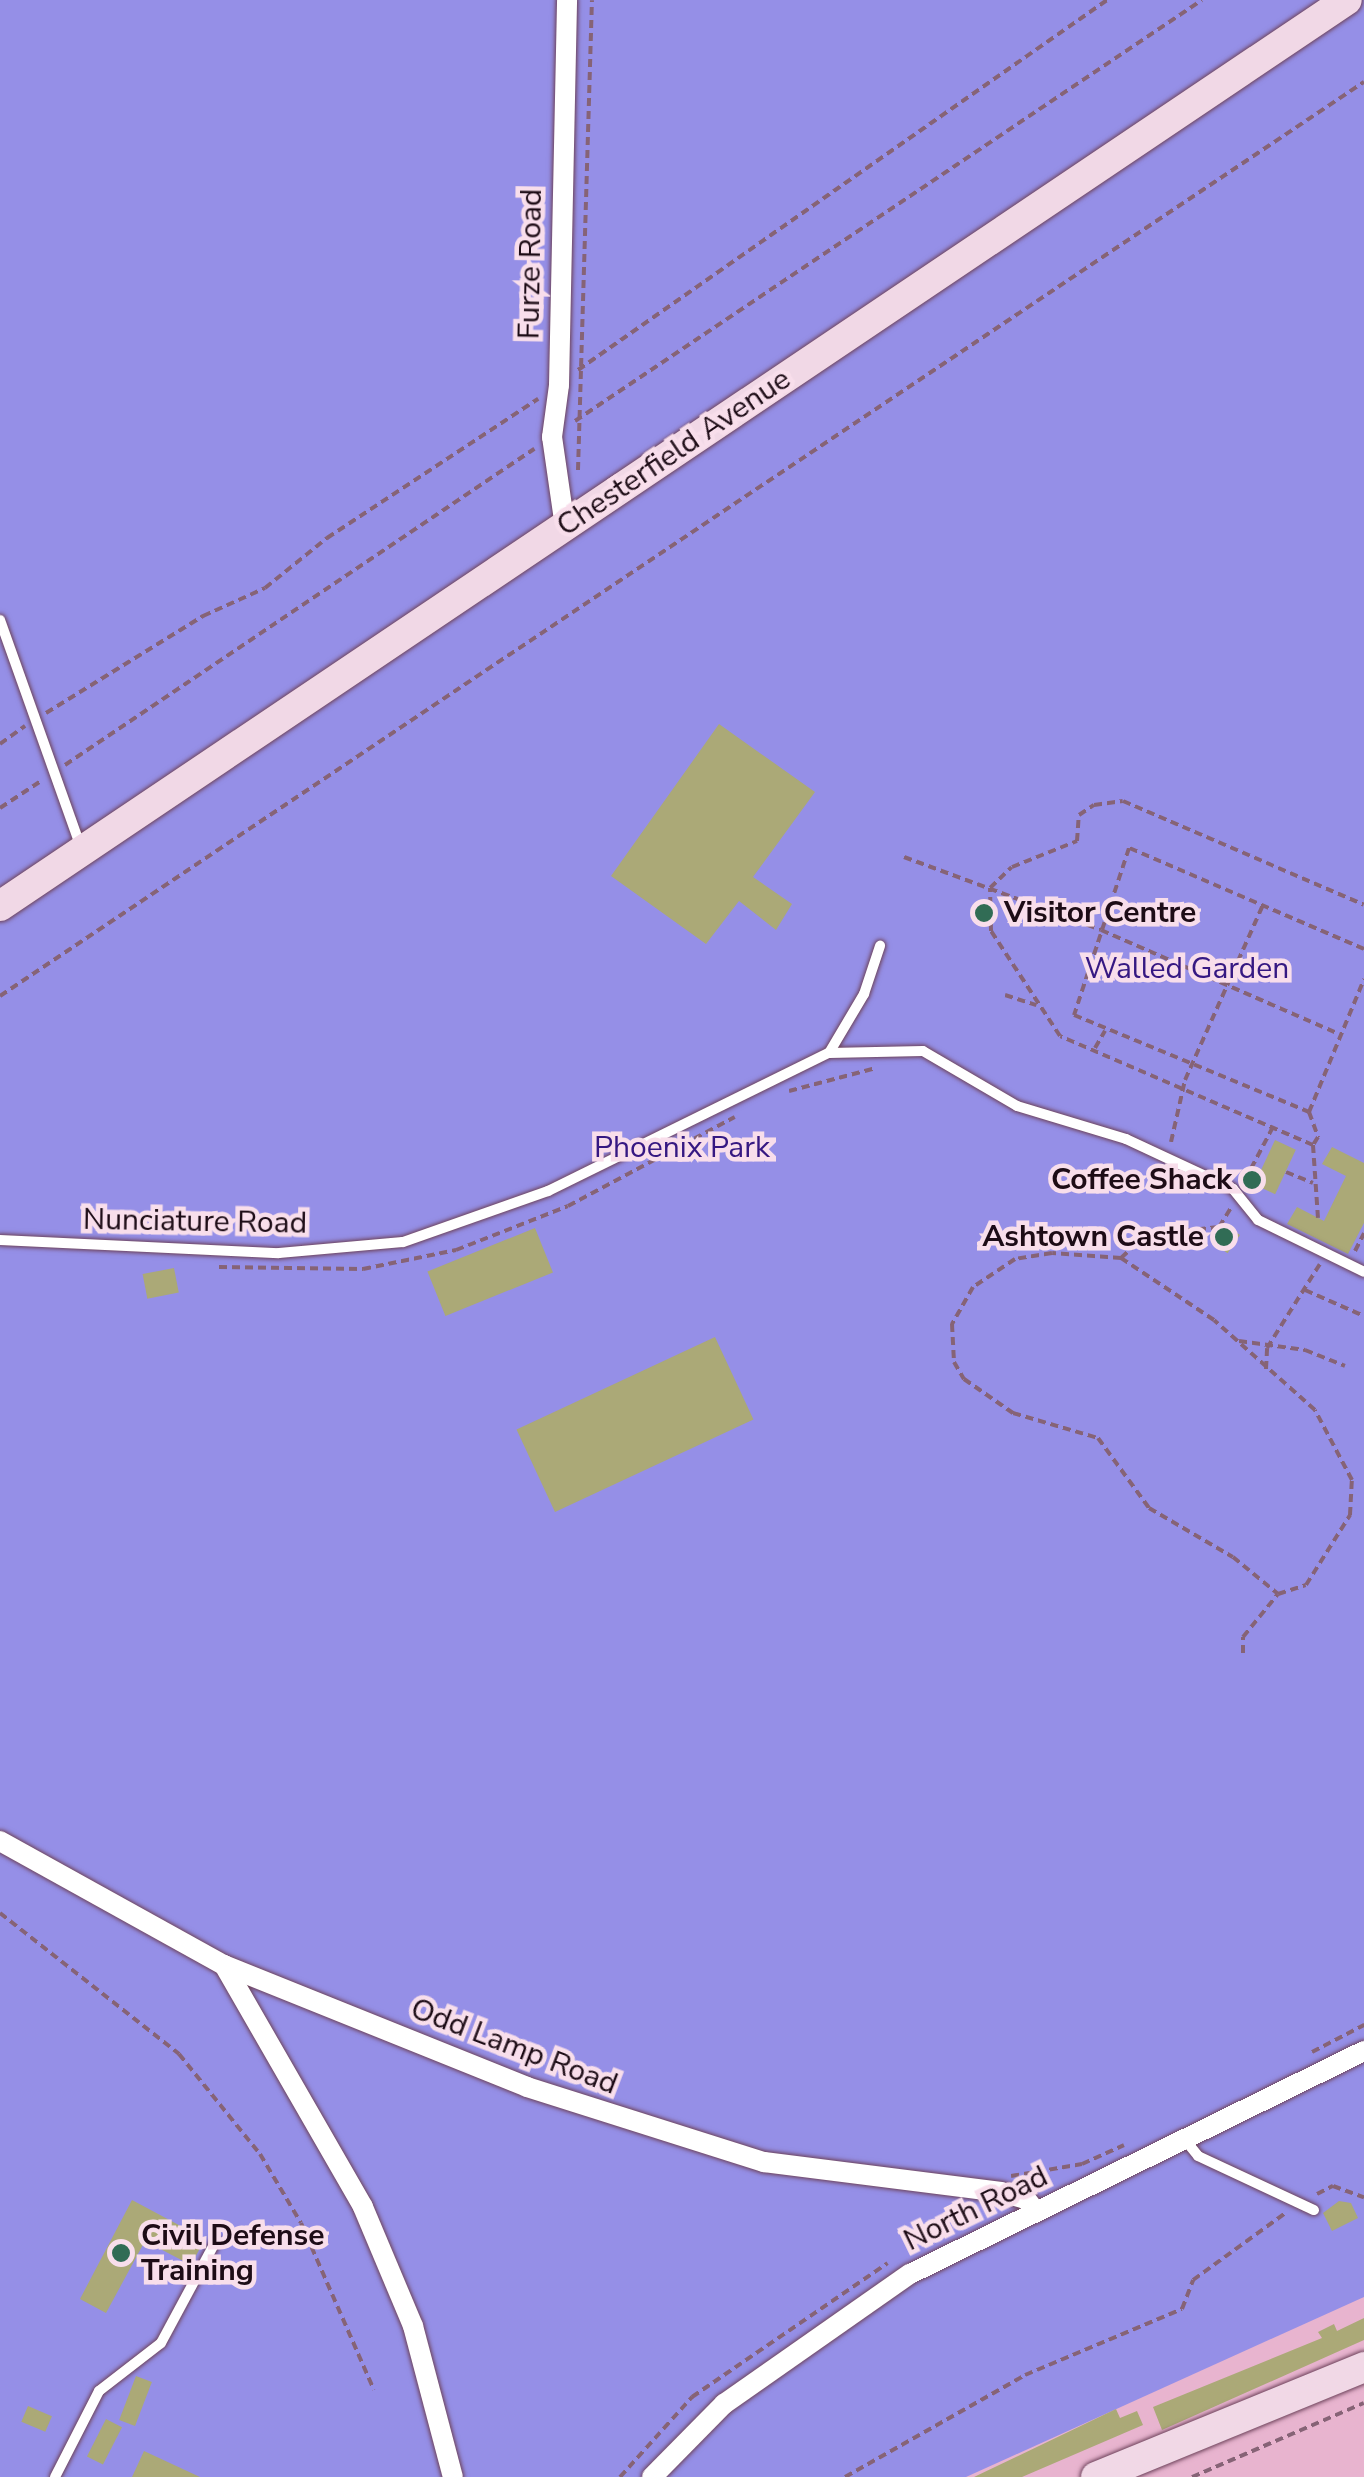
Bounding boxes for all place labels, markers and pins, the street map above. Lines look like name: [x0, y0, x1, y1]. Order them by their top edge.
place label: Visitor Centre: [1004, 895, 1196, 931]
marker: Visitor Centre: [973, 902, 995, 924]
place label: Coffee Shack: [1051, 1162, 1232, 1198]
marker: Coffee Shack: [1241, 1169, 1263, 1191]
place label: Ashtown Castle: [982, 1219, 1204, 1255]
marker: Ashtown Castle: [1213, 1226, 1235, 1248]
place label: Civil Defense Training: [141, 2218, 324, 2288]
marker: Civil Defense Training: [110, 2242, 132, 2264]

